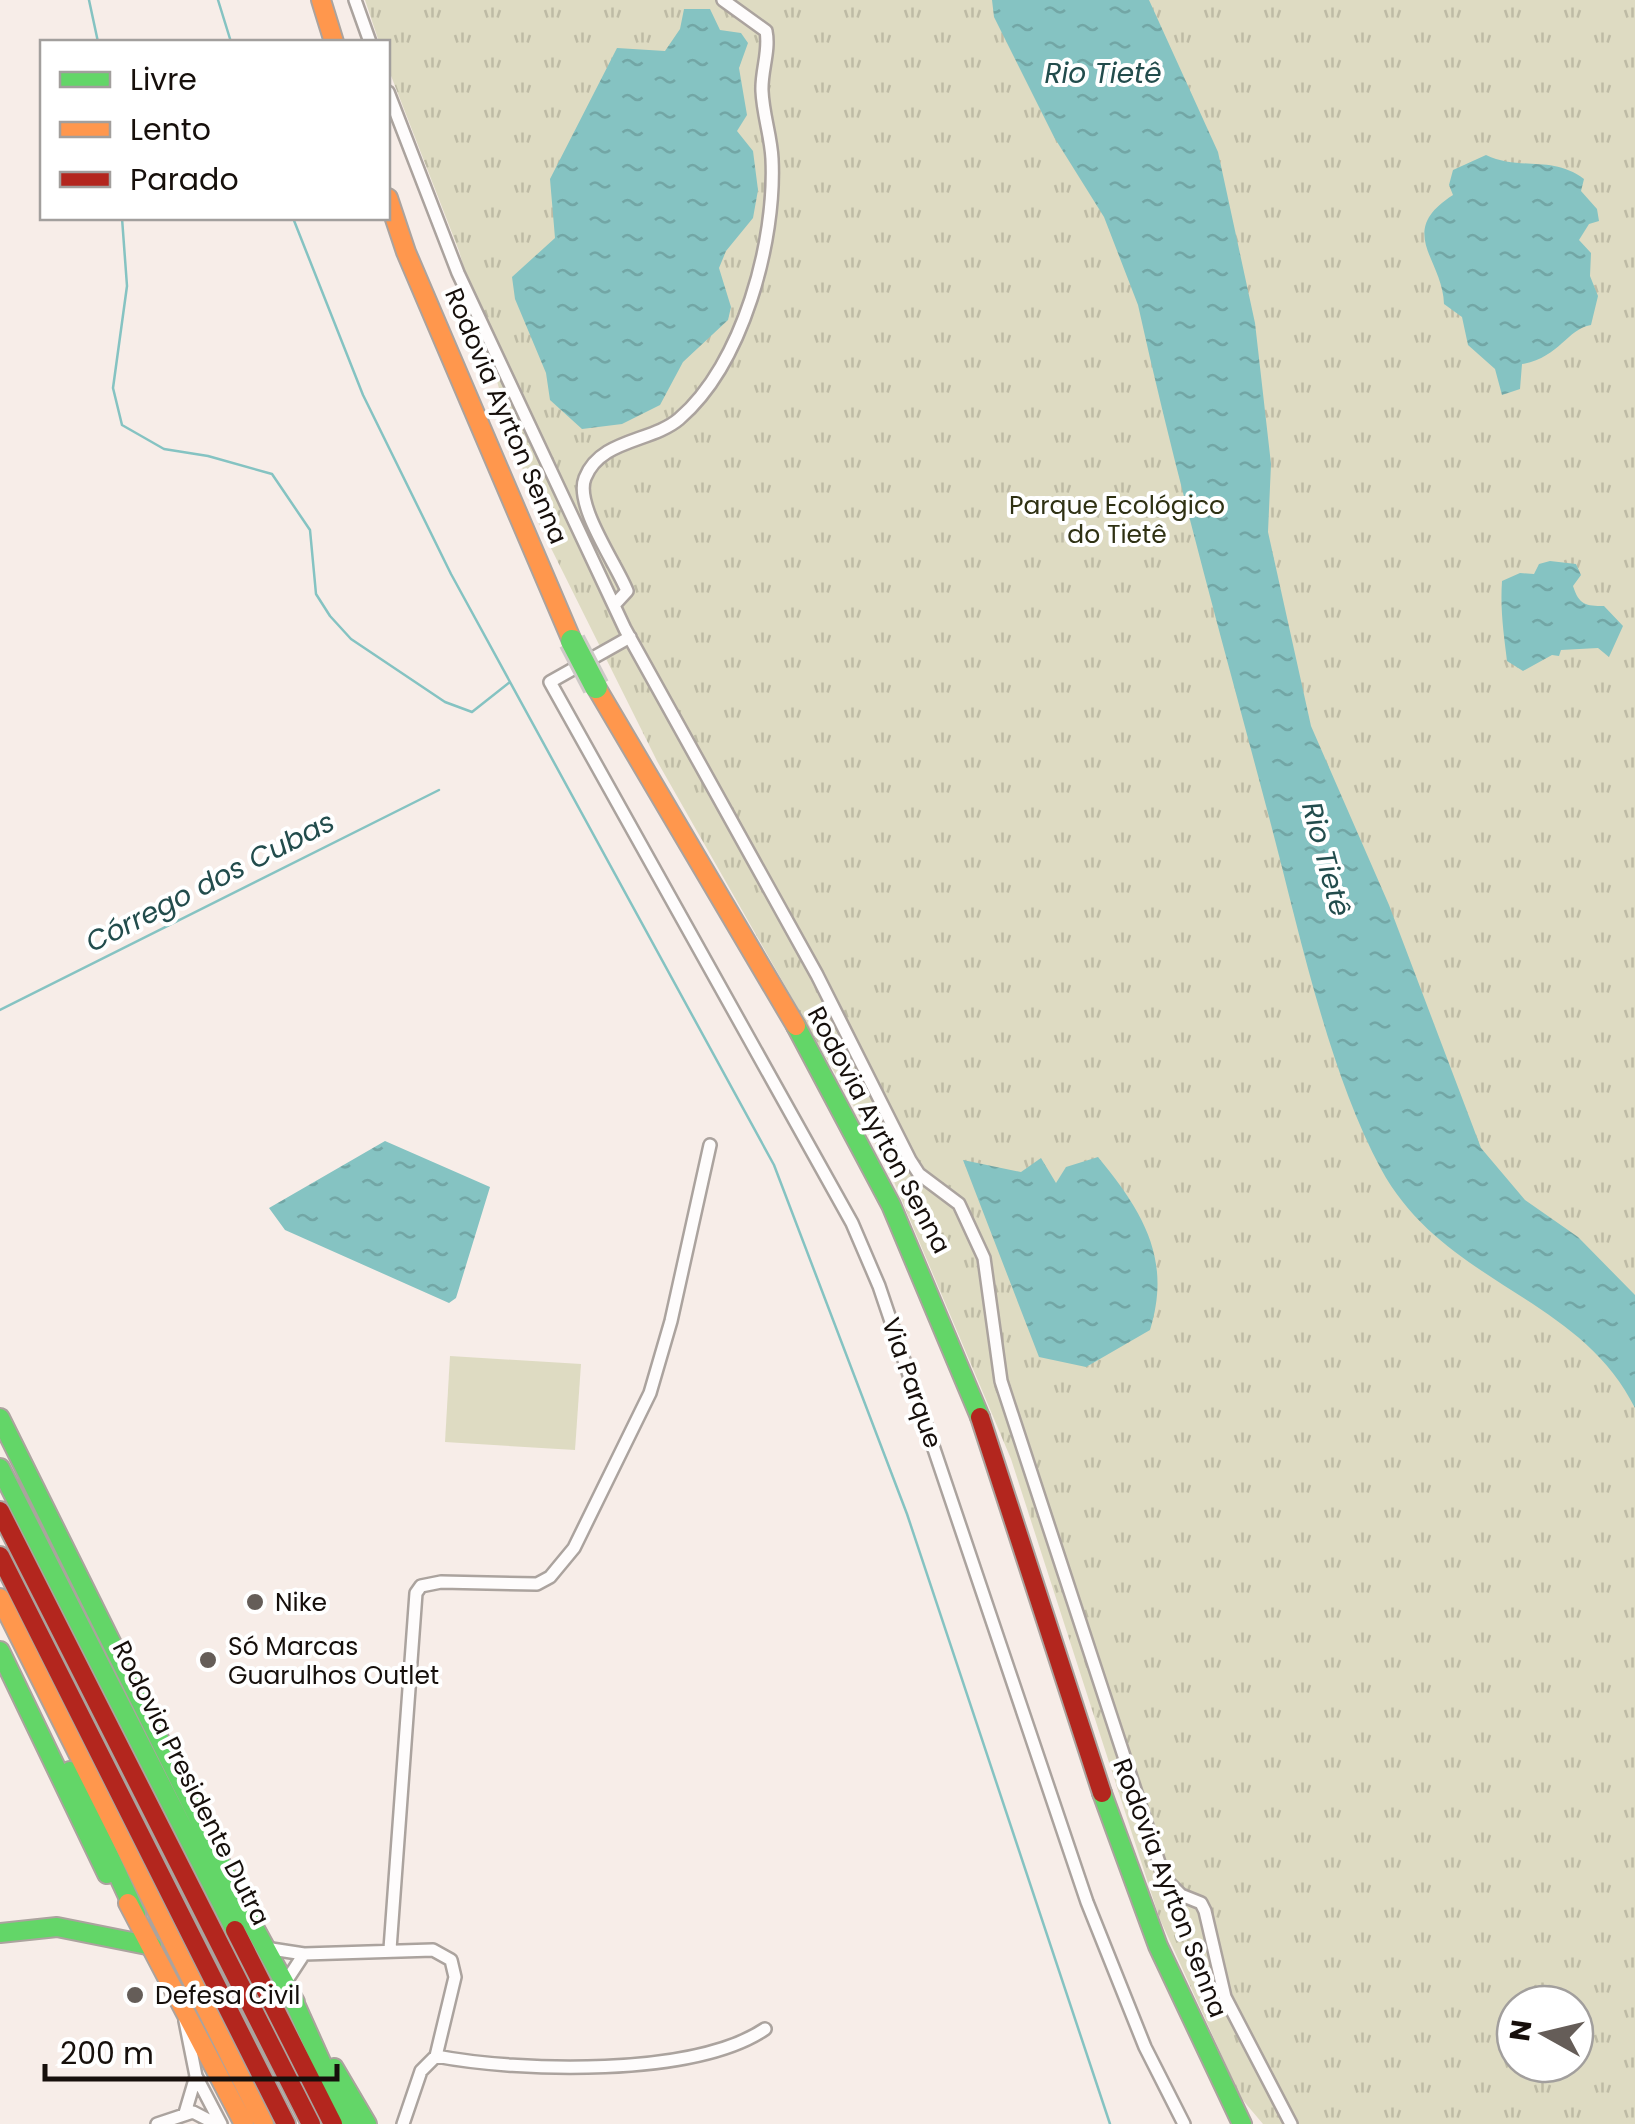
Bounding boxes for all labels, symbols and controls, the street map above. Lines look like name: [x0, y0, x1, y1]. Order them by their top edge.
legend: [40, 40, 390, 220]
water label: Rio Tietê: [1044, 54, 1162, 93]
text: Livre: [130, 58, 197, 101]
text: Lento: [130, 108, 211, 151]
text: Parado: [130, 158, 239, 201]
street label: Rodovia Ayrton Senna: [436, 283, 576, 549]
park label: Parque Ecológico do Tietê: [1009, 488, 1225, 552]
water label: Rio Tietê: [1292, 797, 1360, 921]
water label: Córrego dos Cubas: [79, 802, 341, 962]
street label: Rodovia Ayrton Senna: [799, 1000, 959, 1260]
street label: Via Parque: [873, 1313, 951, 1453]
place label: Nike: [275, 1585, 327, 1620]
marker: Nike: [244, 1591, 266, 1613]
place label: Só Marcas Guarulhos Outlet: [228, 1629, 439, 1693]
street label: Rodovia Presidente Dutra: [104, 1635, 278, 1931]
marker: Só Marcas Guarulhos Outlet: [197, 1649, 219, 1671]
street label: Rodovia Ayrton Senna: [1104, 1753, 1236, 2023]
place label: Defesa Civil: [155, 1978, 300, 2013]
marker: Defesa Civil: [124, 1984, 146, 2006]
north arrow: [1495, 1984, 1595, 2084]
text: N: [1500, 2017, 1542, 2044]
scale bar: [45, 2019, 338, 2081]
text: 200 m: [60, 2032, 154, 2075]

